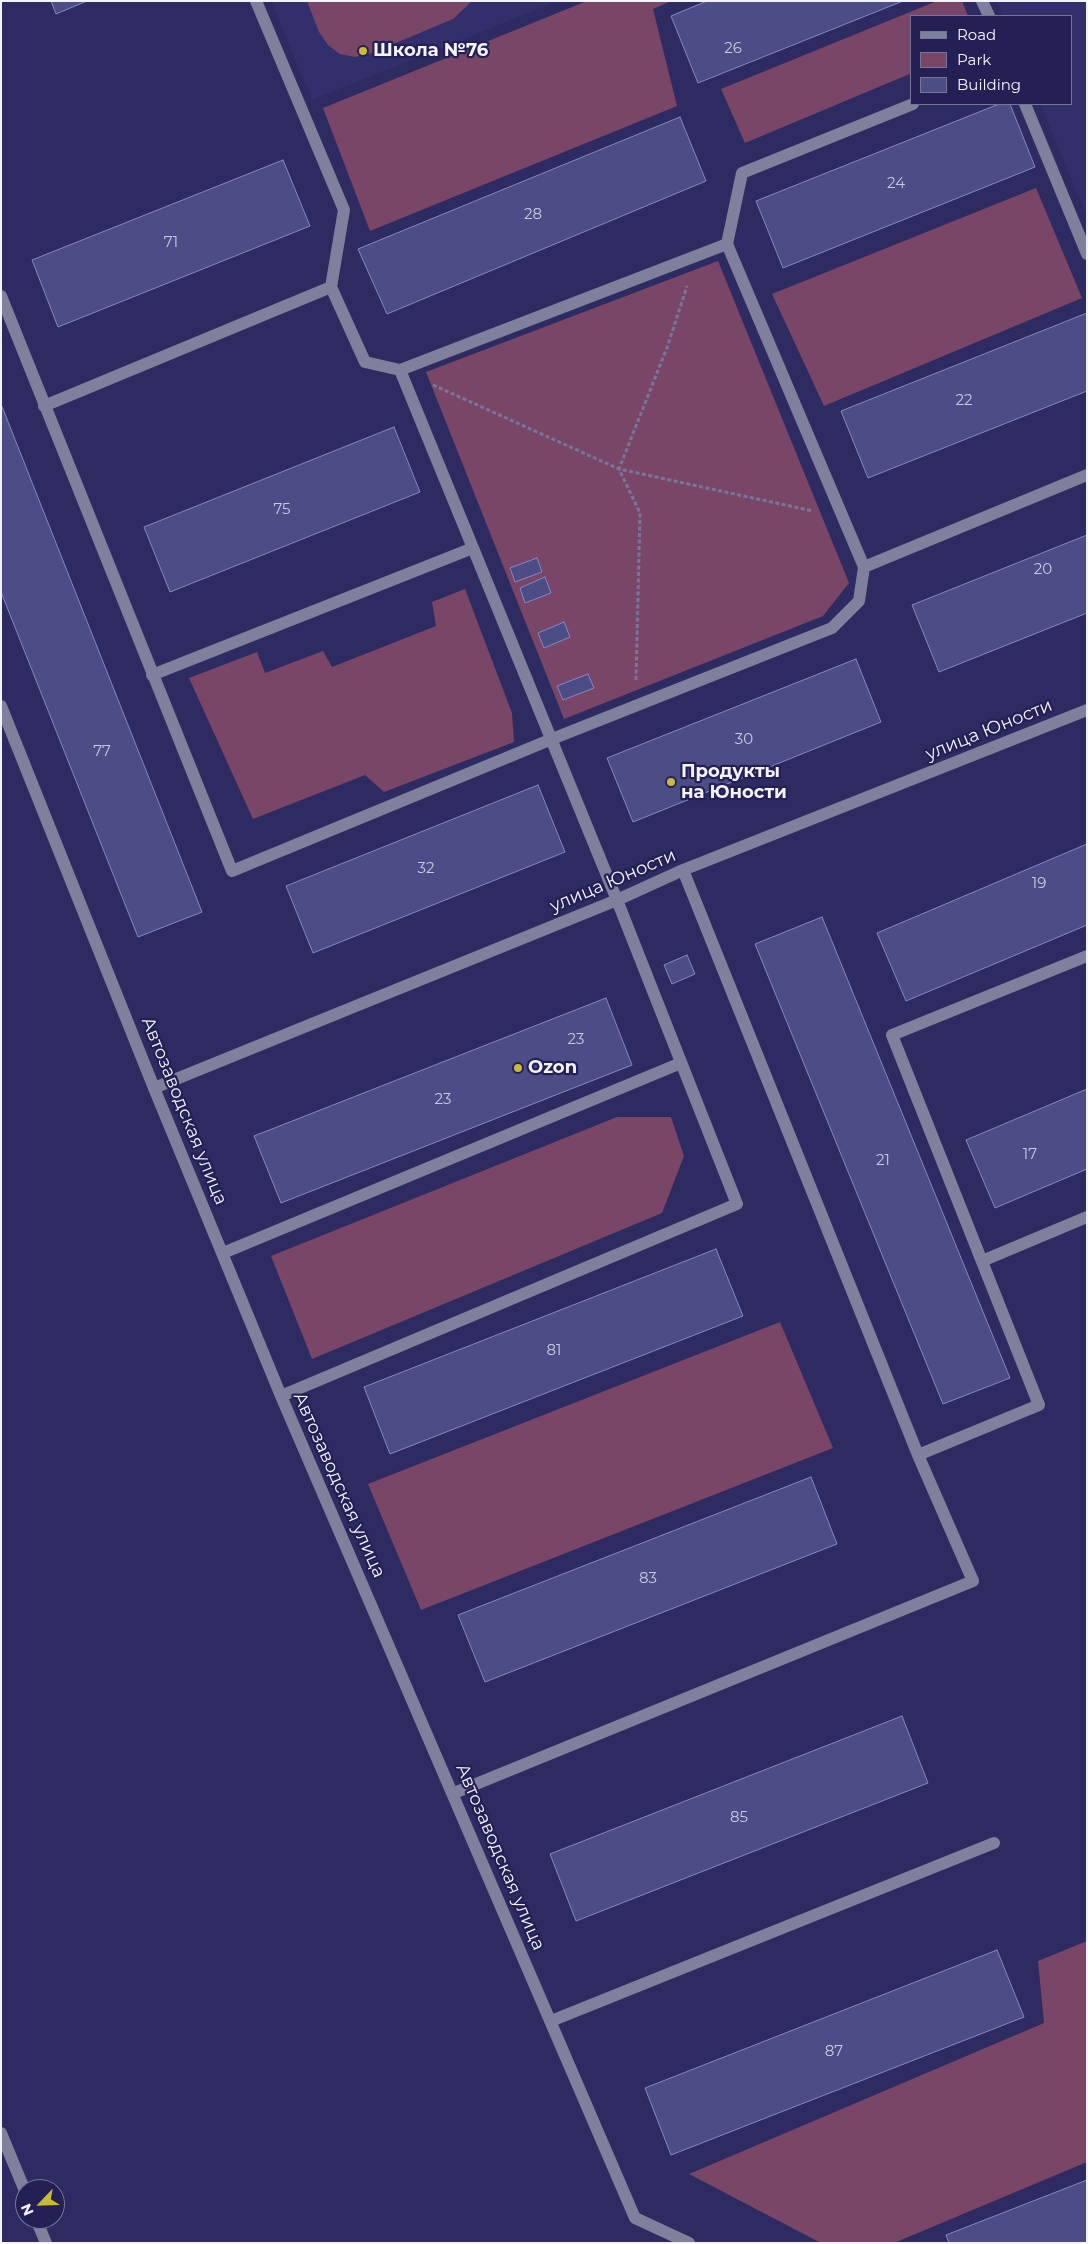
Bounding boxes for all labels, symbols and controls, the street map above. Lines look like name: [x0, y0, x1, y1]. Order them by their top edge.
legend: [910, 15, 1073, 105]
text: Road: [957, 25, 996, 44]
place label: Школа №76: [373, 40, 488, 62]
house number: 26: [724, 40, 742, 58]
marker: Школа №76: [357, 45, 369, 57]
text: Park: [957, 50, 991, 69]
text: Building: [957, 75, 1021, 94]
house number: 24: [887, 175, 905, 193]
house number: 28: [524, 206, 542, 224]
house number: 71: [164, 234, 178, 252]
house number: 22: [955, 392, 973, 410]
house number: 75: [273, 501, 291, 519]
house number: 20: [1034, 561, 1052, 579]
street label: улица Юности: [922, 695, 1056, 765]
house number: 30: [735, 731, 753, 749]
house number: 77: [93, 743, 111, 761]
place label: Продукты на Юности: [681, 761, 787, 804]
marker: Продукты на Юности: [665, 776, 677, 788]
street label: улица Юности: [547, 845, 679, 917]
house number: 32: [418, 860, 434, 878]
house number: 19: [1032, 875, 1046, 893]
street label: Автозаводская улица: [136, 1014, 232, 1208]
house number: 23: [568, 1031, 584, 1049]
place label: Ozon: [528, 1057, 577, 1079]
marker: Ozon: [512, 1062, 524, 1074]
house number: 23: [435, 1091, 451, 1109]
house number: 17: [1023, 1146, 1037, 1164]
house number: 21: [876, 1152, 890, 1170]
house number: 81: [547, 1342, 561, 1360]
street label: Автозаводская улица: [288, 1389, 390, 1581]
house number: 83: [639, 1570, 657, 1588]
street label: Автозаводская улица: [451, 1760, 549, 1954]
house number: 85: [730, 1809, 748, 1827]
house number: 87: [825, 2043, 843, 2061]
north arrow: [15, 2179, 65, 2229]
text: N: [17, 2201, 38, 2219]

